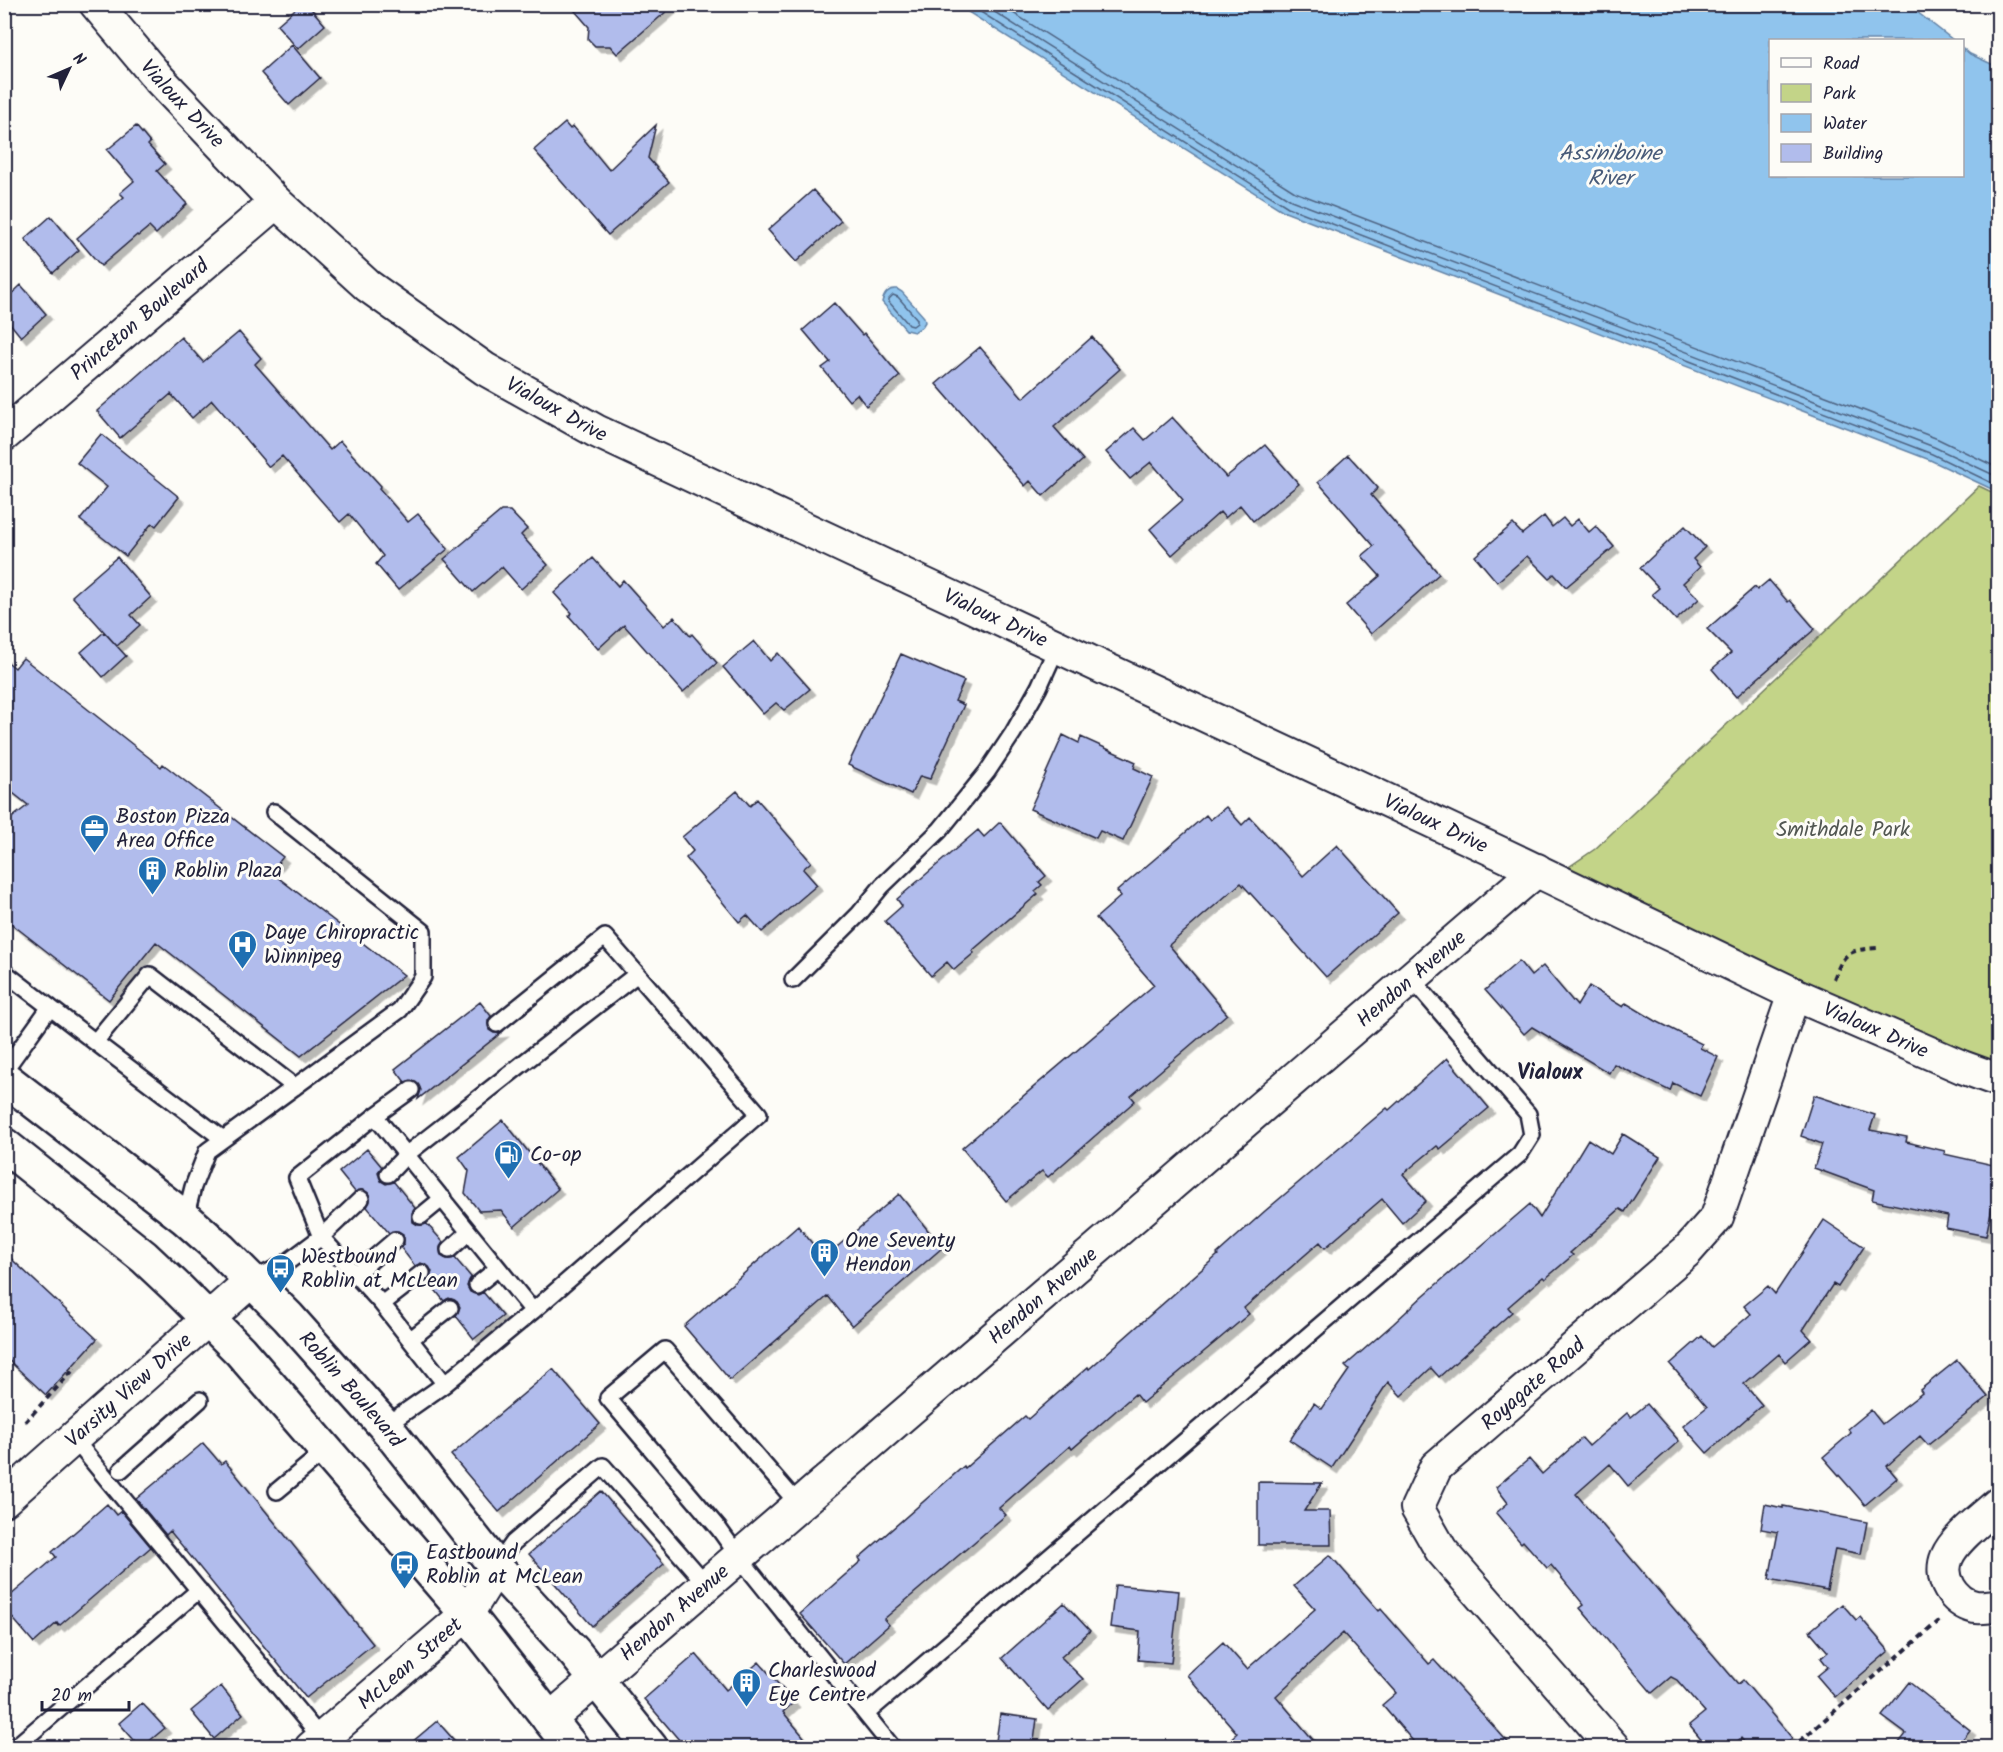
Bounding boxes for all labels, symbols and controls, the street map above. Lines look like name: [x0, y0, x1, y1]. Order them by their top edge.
north arrow: [39, 39, 99, 99]
legend: [1769, 39, 1964, 177]
text: N: [66, 47, 91, 72]
text: Road: [1823, 50, 1860, 79]
street label: Vialoux Drive: [131, 53, 232, 157]
text: Park: [1823, 80, 1856, 109]
text: Water: [1823, 110, 1868, 139]
water label: Assiniboine River: [1559, 137, 1663, 197]
text: Building: [1823, 140, 1883, 169]
street label: Princeton Boulevard: [63, 251, 218, 390]
street label: Vialoux Drive: [499, 369, 613, 452]
street label: Vialoux Drive: [937, 580, 1053, 658]
street label: Vialoux Drive: [1378, 786, 1494, 863]
place label: Boston Pizza Area Office: [116, 801, 230, 858]
office icon: Boston Pizza Area Office: [79, 812, 111, 854]
park label: Smithdale Park: [1776, 814, 1910, 847]
building icon: Roblin Plaza: [137, 854, 169, 896]
place label: Roblin Plaza: [174, 855, 282, 888]
place label: Daye Chiropractic Winnipeg: [264, 917, 419, 974]
street label: Hendon Avenue: [1349, 922, 1475, 1037]
hospital icon: Daye Chiropractic Winnipeg: [227, 928, 259, 970]
street label: Vialoux Drive: [1817, 994, 1934, 1069]
district label: Vialoux: [1517, 1056, 1583, 1091]
fuel station icon: Co-op: [493, 1138, 525, 1180]
place label: Co-op: [530, 1139, 581, 1172]
place label: One Seventy Hendon: [845, 1225, 955, 1282]
building icon: One Seventy Hendon: [808, 1236, 840, 1278]
street label: Hendon Avenue: [981, 1239, 1106, 1354]
place label: Westbound Roblin at McLean: [301, 1241, 458, 1298]
bus stop icon: Westbound Roblin at McLean: [264, 1252, 296, 1294]
street label: Roblin Boulevard: [290, 1324, 412, 1456]
street label: Varsity View Drive: [58, 1325, 201, 1457]
street label: Royagate Road: [1474, 1330, 1594, 1440]
place label: Eastbound Roblin at McLean: [426, 1537, 583, 1594]
bus stop icon: Eastbound Roblin at McLean: [389, 1548, 421, 1590]
street label: Hendon Avenue: [613, 1556, 738, 1670]
street label: McLean Street: [351, 1609, 471, 1719]
place label: Charleswood Eye Centre: [768, 1655, 876, 1712]
building icon: Charleswood Eye Centre: [731, 1666, 763, 1708]
scale bar: [42, 1674, 129, 1712]
text: 20 m: [51, 1682, 92, 1711]

